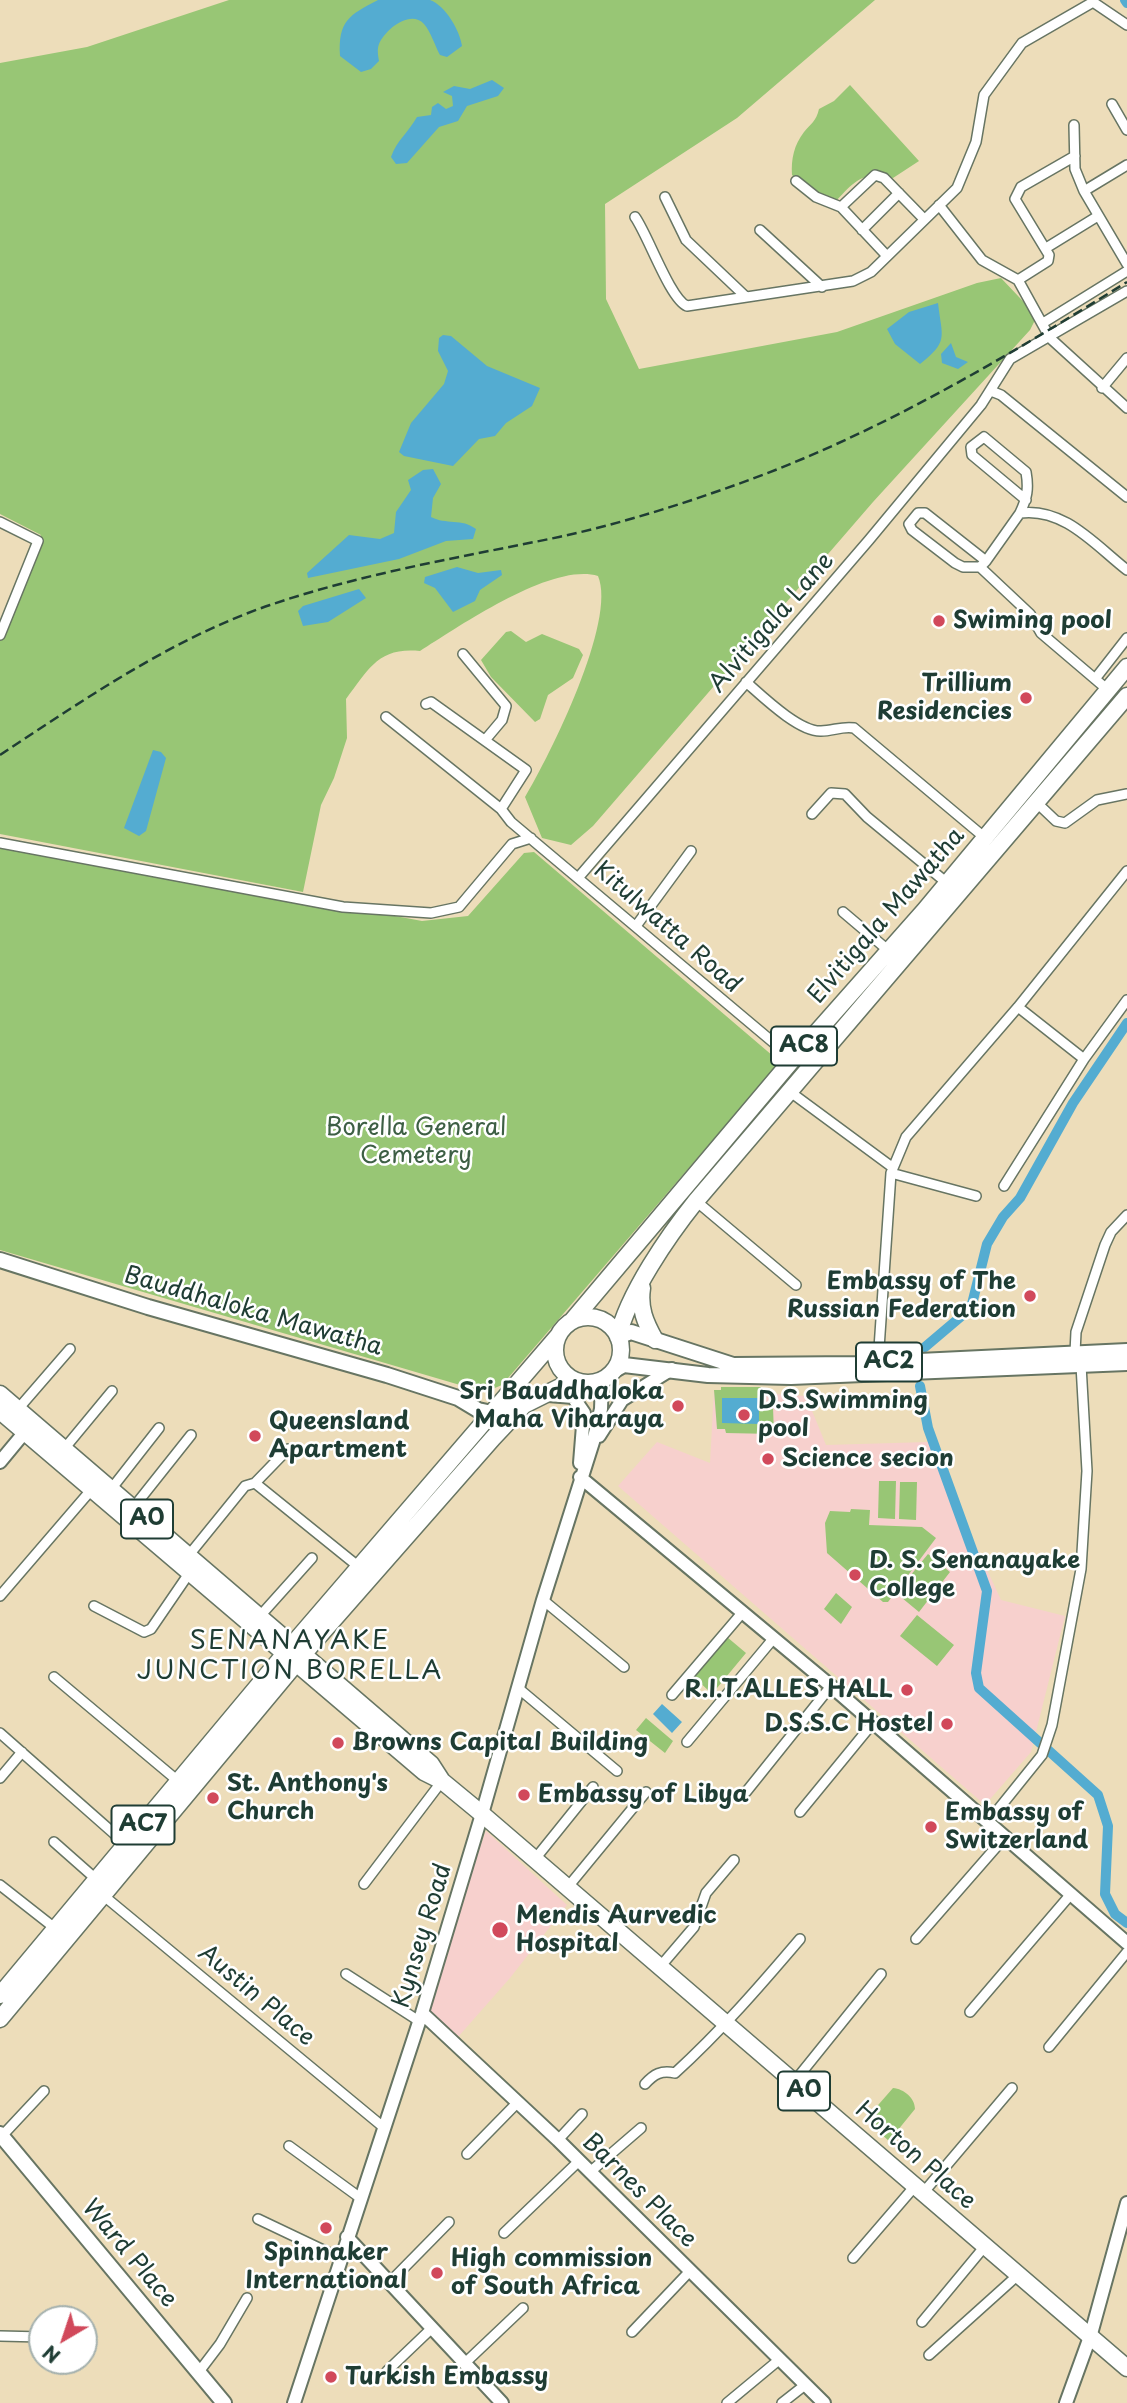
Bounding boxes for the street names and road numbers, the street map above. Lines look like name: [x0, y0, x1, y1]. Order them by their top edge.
street label: Alvitigala Lane: [703, 547, 841, 699]
street label: Elvitigala Mawatha: [803, 822, 971, 1010]
street label: Kitulwatta Road: [588, 856, 746, 1000]
road number: AC8: [771, 1026, 837, 1065]
street label: Bauddhaloka Mawatha: [121, 1261, 385, 1363]
road number: AC2: [856, 1343, 922, 1382]
road number: A0: [121, 1500, 173, 1538]
road number: AC7: [111, 1806, 174, 1844]
street label: Kynsey Road: [387, 1861, 459, 2011]
street label: Austin Place: [192, 1939, 320, 2053]
road number: A0: [778, 2072, 830, 2110]
street label: Horton Place: [849, 2096, 981, 2216]
street label: Barnes Place: [576, 2128, 702, 2254]
street label: Ward Place: [76, 2194, 182, 2314]

